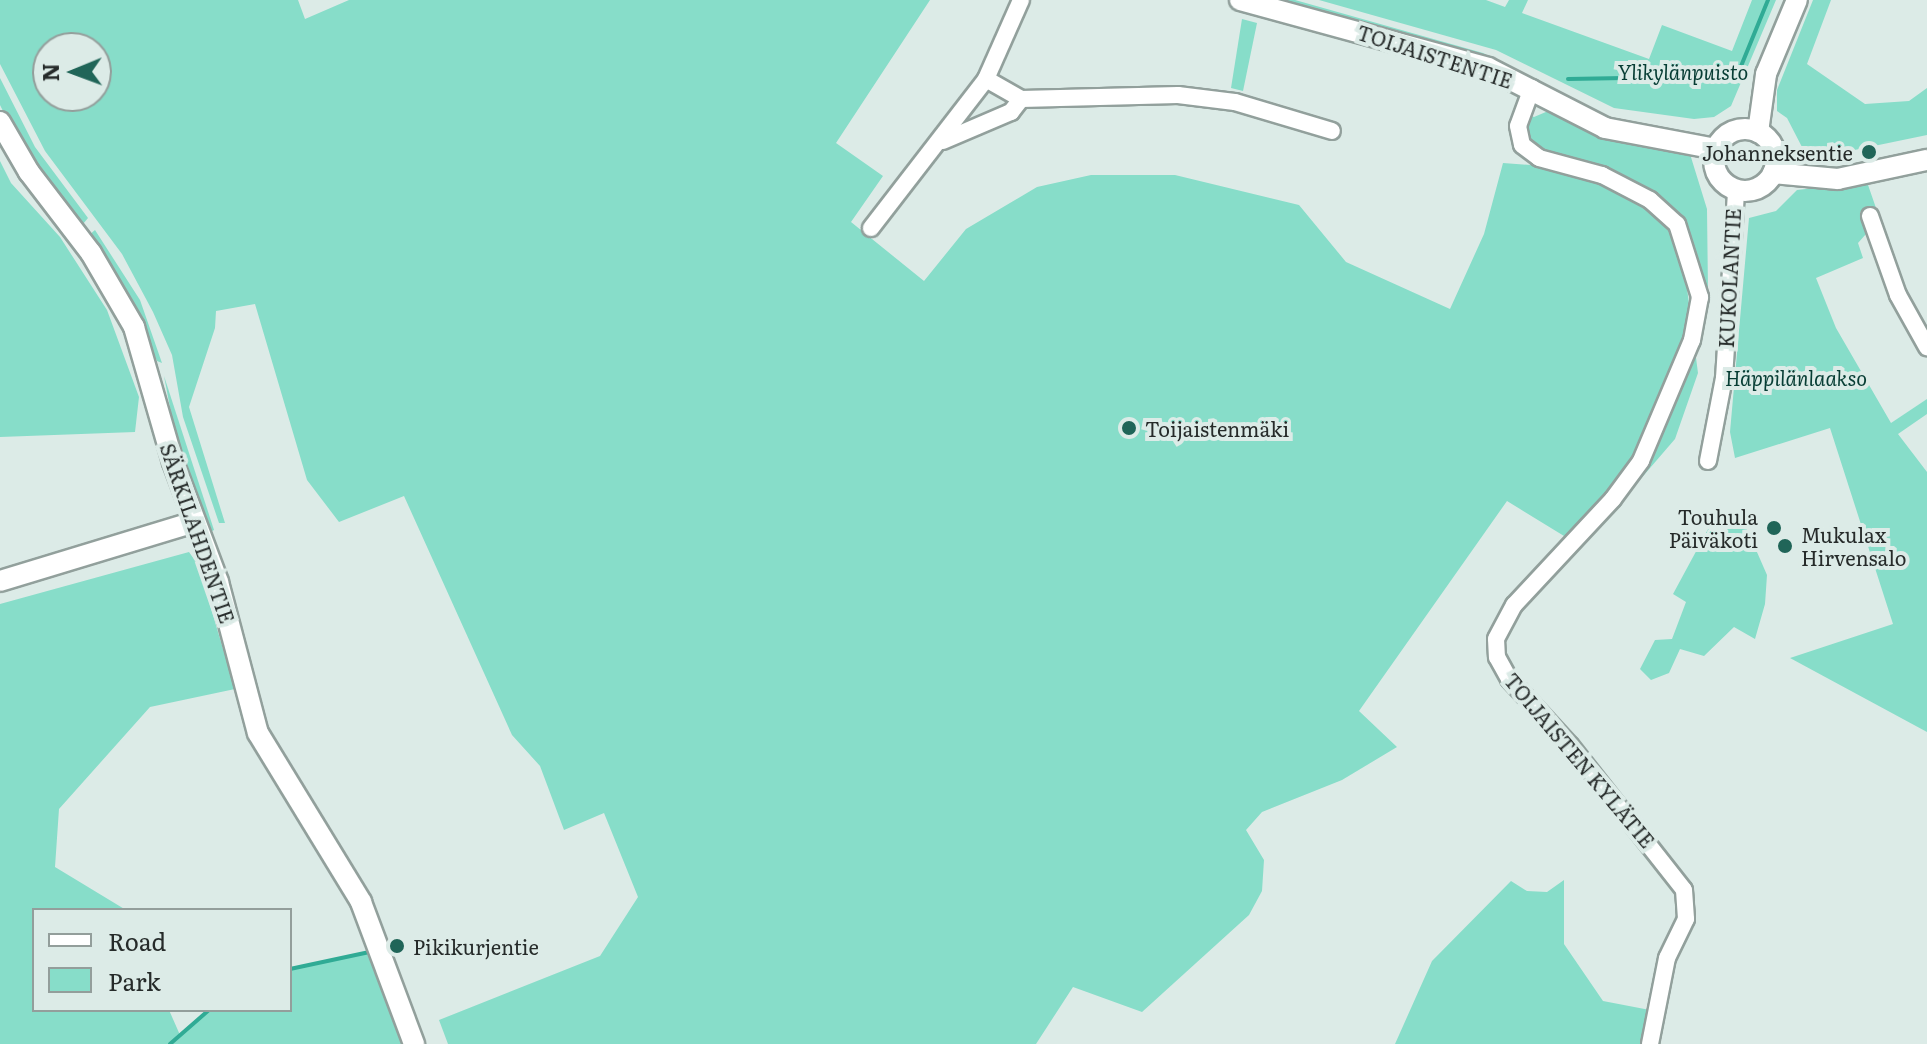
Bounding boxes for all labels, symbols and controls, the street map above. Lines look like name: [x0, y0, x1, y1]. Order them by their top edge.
street label: TOIJAISTENTIE: [1354, 20, 1516, 92]
north arrow: [32, 32, 112, 112]
park label: Ylikylänpuisto: [1618, 59, 1748, 83]
text: N: [33, 63, 66, 82]
place label: Johanneksentie: [1702, 140, 1853, 164]
marker: Johanneksentie: [1860, 143, 1878, 161]
street label: KUKOLANTIE: [1713, 207, 1745, 349]
park label: Häppilänlaakso: [1725, 365, 1867, 389]
place label: Toijaistenmäki: [1145, 416, 1289, 440]
marker: Toijaistenmäki: [1120, 419, 1138, 437]
street label: SÄRKILAHDENTIE: [156, 440, 240, 626]
place label: Touhula Päiväkoti: [1669, 504, 1758, 551]
marker: Touhula Päiväkoti: [1765, 519, 1783, 537]
place label: Mukulax Hirvensalo: [1801, 522, 1906, 569]
marker: Mukulax Hirvensalo: [1776, 537, 1794, 555]
street label: TOIJAISTEN KYLÄTIE: [1500, 668, 1660, 852]
legend: [32, 908, 292, 1012]
text: Road: [108, 923, 166, 958]
place label: Pikikurjentie: [413, 934, 539, 958]
marker: Pikikurjentie: [388, 937, 406, 955]
text: Park: [108, 963, 161, 998]

